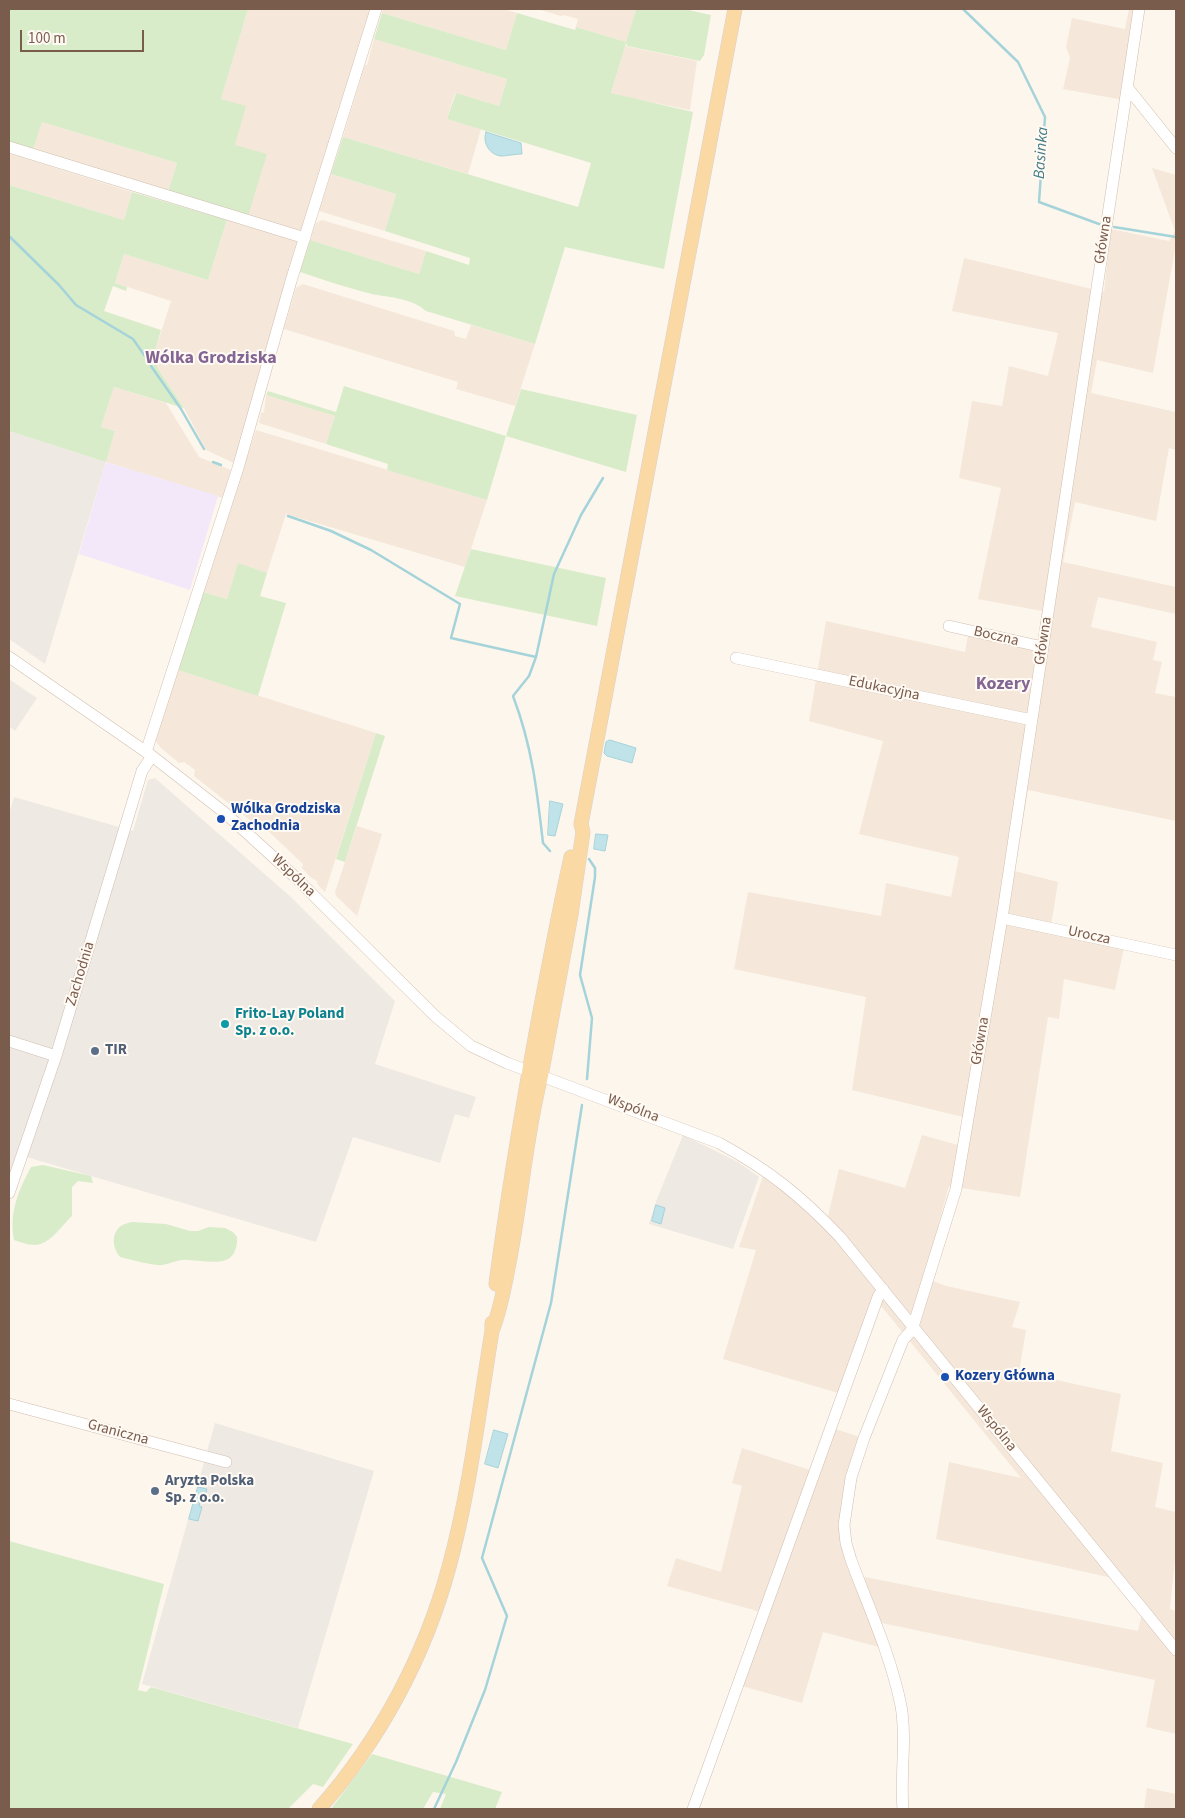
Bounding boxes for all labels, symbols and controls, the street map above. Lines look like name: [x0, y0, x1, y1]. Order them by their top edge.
scale bar: [22, 20, 146, 52]
text: 100 m: [28, 28, 66, 49]
water label: Basinka: [1031, 126, 1053, 180]
street label: Główna: [1091, 215, 1117, 265]
district label: Wólka Grodziska: [145, 348, 277, 370]
street label: Główna: [1031, 616, 1057, 666]
street label: Boczna: [972, 623, 1020, 651]
street label: Edukacyjna: [847, 673, 921, 705]
district label: Kozery: [976, 674, 1030, 696]
place label: Wólka Grodziska Zachodnia: [231, 801, 341, 836]
marker: Wólka Grodziska Zachodnia: [215, 813, 227, 825]
street label: Wspólna: [267, 851, 319, 901]
street label: Urocza: [1066, 923, 1112, 949]
street label: Zachodnia: [63, 940, 99, 1008]
place label: Frito-Lay Poland Sp. z o.o.: [235, 1006, 344, 1041]
street label: Główna: [968, 1016, 994, 1066]
marker: Frito-Lay Poland Sp. z o.o.: [219, 1018, 231, 1030]
place label: TIR: [105, 1042, 127, 1060]
marker: TIR: [89, 1045, 101, 1057]
street label: Wspólna: [605, 1091, 661, 1127]
place label: Kozery Główna: [955, 1368, 1055, 1386]
marker: Kozery Główna: [939, 1371, 951, 1383]
street label: Wspólna: [972, 1402, 1020, 1456]
street label: Graniczna: [85, 1416, 151, 1450]
place label: Aryzta Polska Sp. z o.o.: [165, 1473, 254, 1508]
marker: Aryzta Polska Sp. z o.o.: [149, 1485, 161, 1497]

